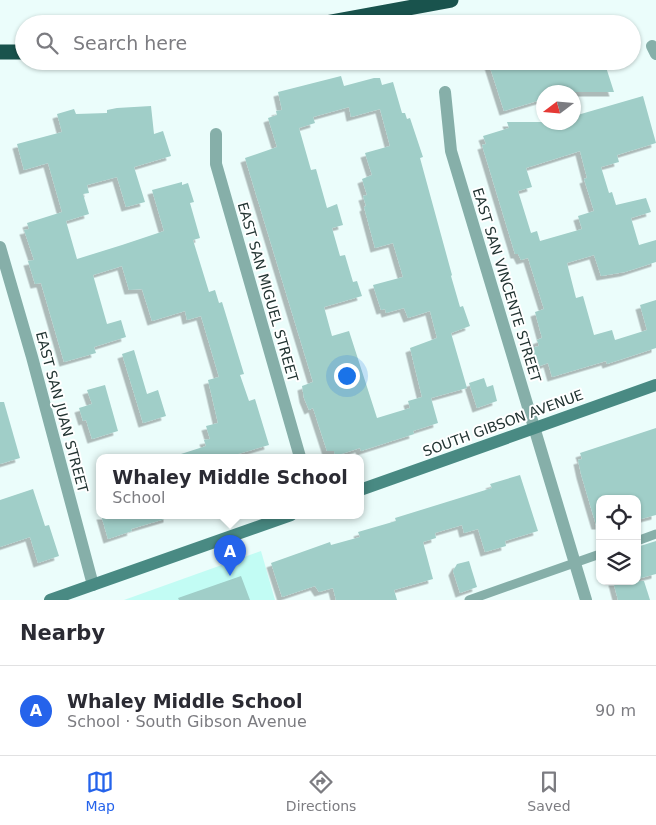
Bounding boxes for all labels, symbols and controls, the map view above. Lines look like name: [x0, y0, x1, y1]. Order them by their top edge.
search box: [15, 15, 641, 70]
icon: search: [33, 29, 61, 57]
text: Search here: [73, 32, 187, 54]
north arrow: [536, 85, 581, 130]
street label: EAST SAN VINCENTE STREET: [470, 186, 544, 385]
street label: EAST SAN MIGUEL STREET: [235, 201, 301, 384]
street label: EAST SAN JUAN STREET: [33, 330, 91, 495]
your location: [334, 363, 360, 389]
street label: SOUTH GIBSON AVENUE: [421, 386, 585, 460]
popup: [96, 454, 364, 519]
text: Whaley Middle School: [112, 466, 348, 488]
text: School: [112, 488, 165, 507]
map controls: [596, 495, 641, 585]
button: locate: [596, 495, 641, 540]
pin: A: [214, 535, 246, 576]
button: layers: [596, 540, 641, 585]
text: Nearby: [20, 621, 105, 645]
text: Whaley Middle School: [67, 690, 302, 712]
text: A: [30, 701, 42, 720]
text: 90 m: [595, 701, 636, 720]
text: School · South Gibson Avenue: [67, 712, 307, 731]
tab: Map: [85, 768, 115, 814]
tab: Directions: [286, 768, 356, 814]
tab: Saved: [527, 768, 571, 814]

